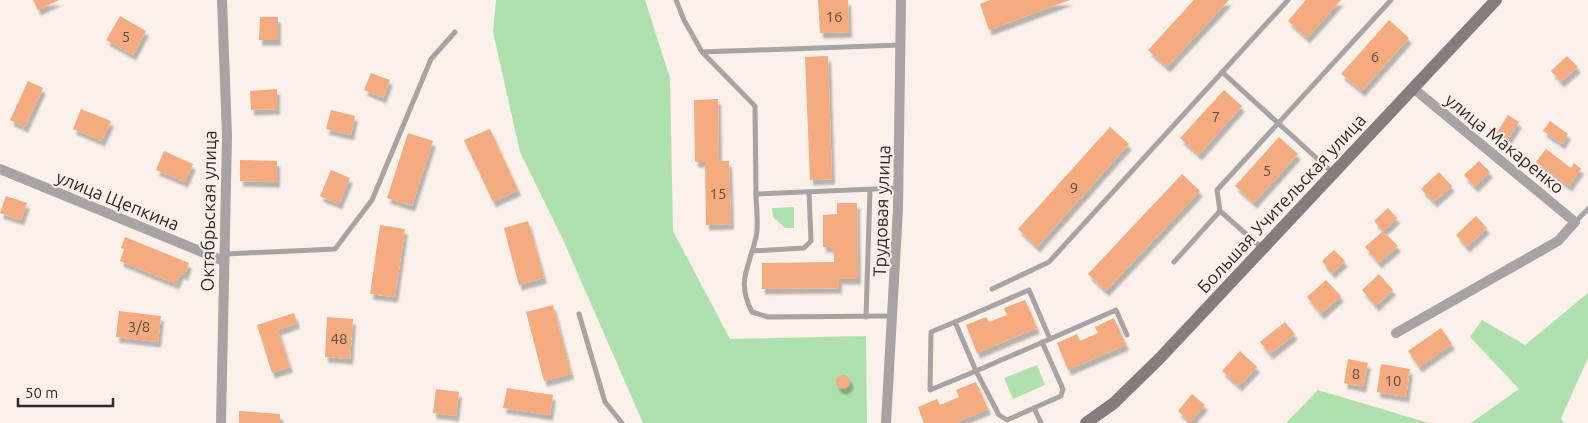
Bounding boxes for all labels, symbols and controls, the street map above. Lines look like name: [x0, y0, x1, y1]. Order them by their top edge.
house number: 16: [826, 8, 842, 25]
house number: 5: [122, 28, 130, 45]
house number: 6: [1371, 48, 1379, 65]
street label: улица Макаренко: [1442, 89, 1568, 197]
house number: 7: [1212, 108, 1220, 125]
street label: Большая Учительская улица: [1193, 109, 1369, 297]
street label: Октябрьская улица: [197, 130, 219, 292]
street label: Трудовая улица: [869, 145, 893, 277]
house number: 5: [1263, 162, 1271, 179]
street label: улица Щепкина: [53, 166, 183, 234]
house number: 9: [1070, 179, 1078, 196]
house number: 15: [710, 185, 726, 202]
house number: 3/8: [128, 318, 150, 335]
house number: 48: [331, 330, 347, 347]
house number: 8: [1352, 365, 1360, 382]
house number: 10: [1385, 372, 1401, 389]
scale bar: [18, 376, 112, 408]
text: 50 m: [25, 384, 58, 401]

